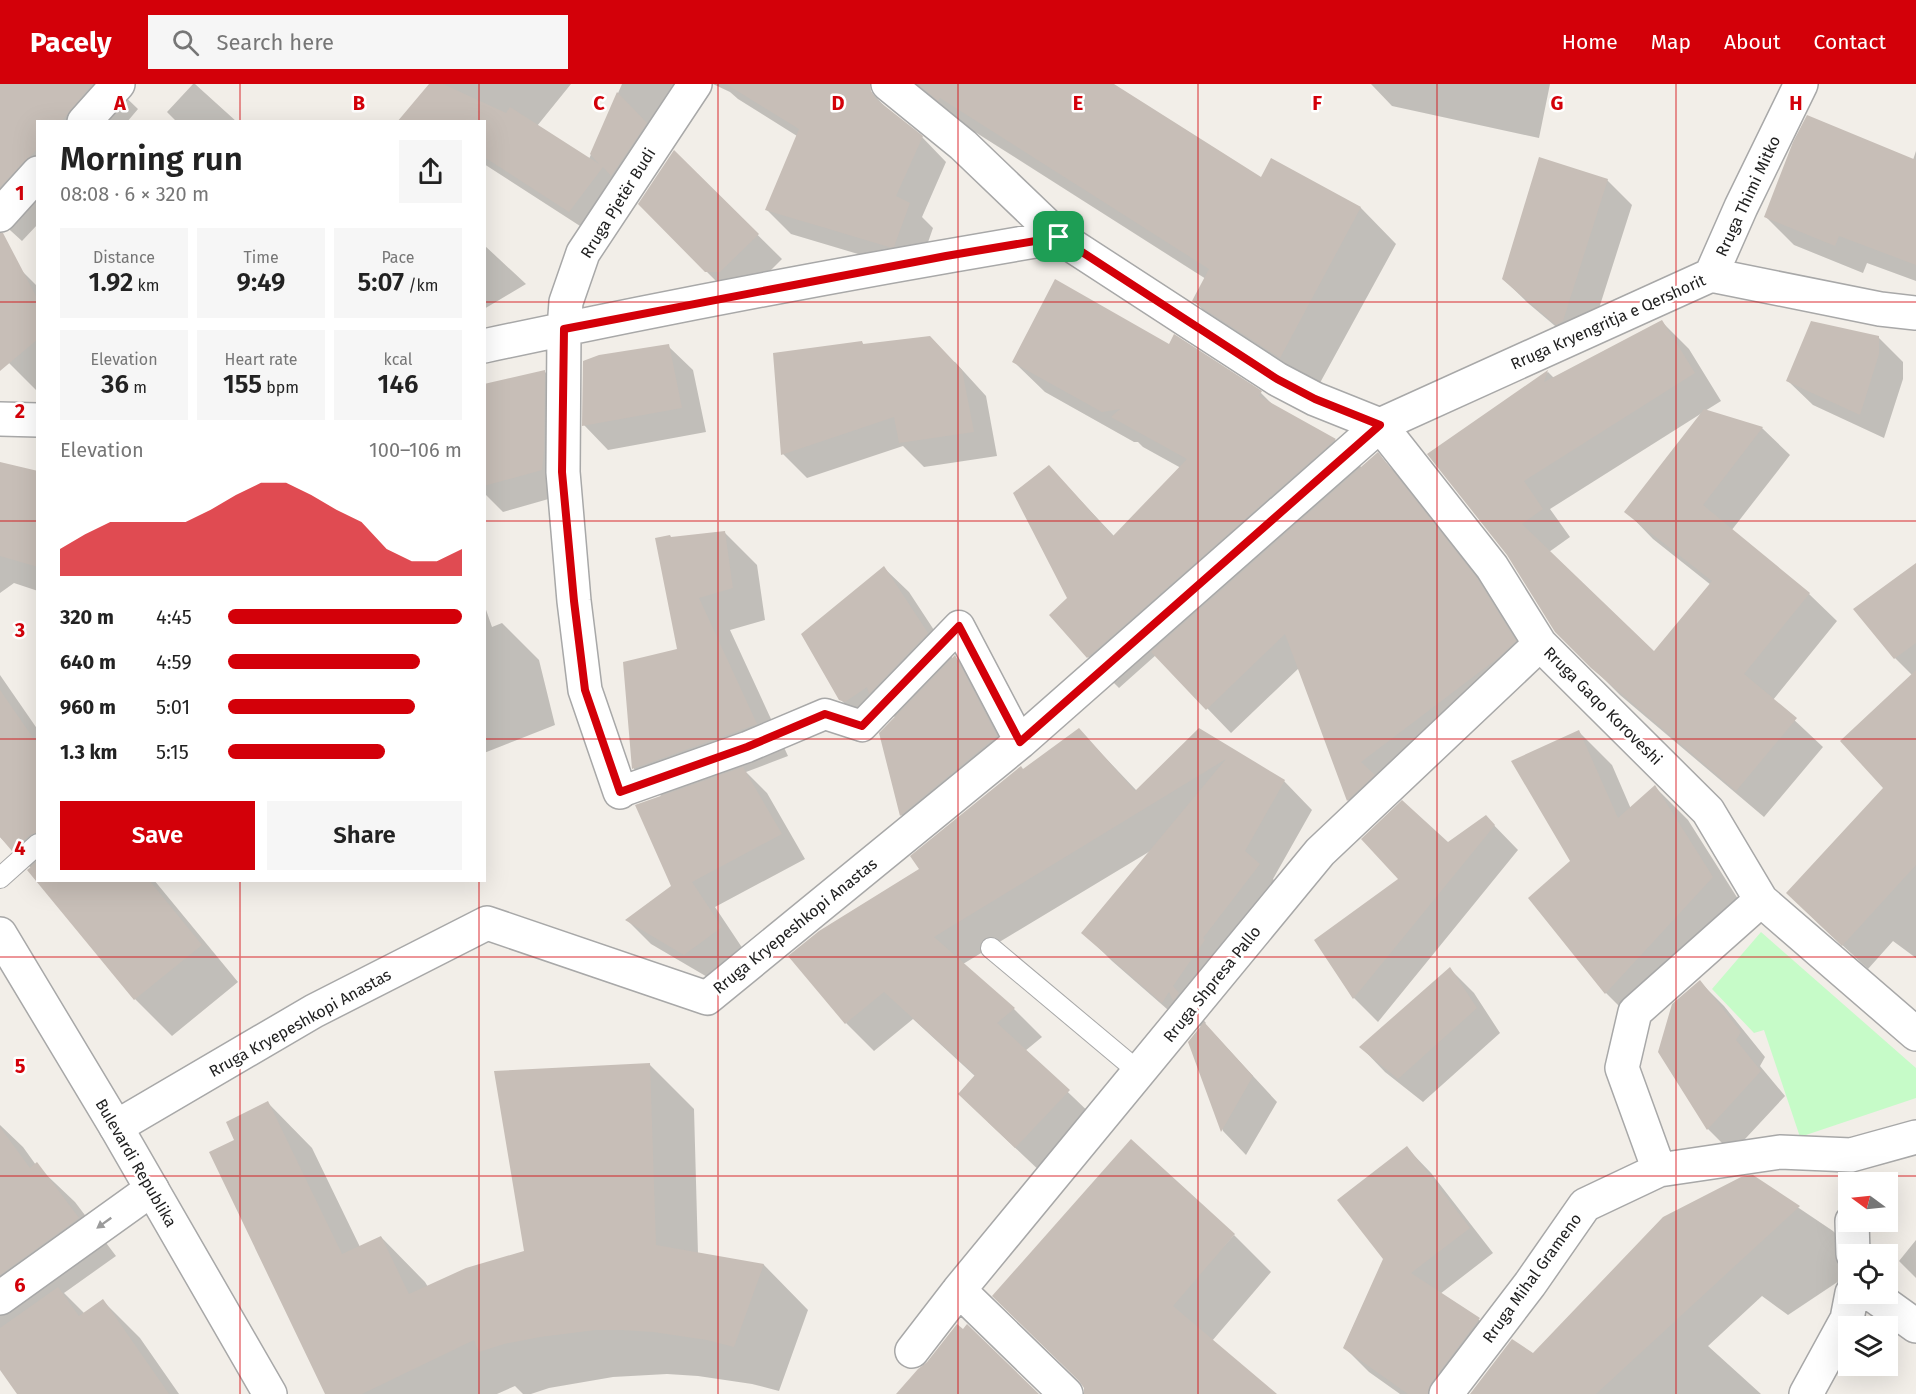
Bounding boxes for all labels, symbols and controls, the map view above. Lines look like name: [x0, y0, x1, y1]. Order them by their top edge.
search box: [148, 15, 568, 69]
text: Pacely: [30, 26, 112, 59]
icon: search: [169, 26, 202, 59]
text: Search here: [217, 29, 334, 56]
text: Home: [1562, 29, 1618, 55]
text: Map: [1651, 29, 1691, 55]
text: About: [1724, 29, 1781, 55]
text: Contact: [1814, 29, 1886, 55]
text: A: [113, 91, 127, 115]
text: B: [353, 91, 365, 115]
text: C: [593, 91, 605, 115]
text: D: [831, 91, 845, 115]
text: E: [1073, 91, 1083, 115]
text: F: [1312, 91, 1322, 115]
text: G: [1551, 91, 1563, 115]
text: H: [1789, 91, 1803, 115]
street label: Rruga Thimi Mitko: [1712, 133, 1784, 259]
text: Morning run: [60, 139, 243, 179]
button: share: [399, 140, 462, 203]
street label: Rruga Pjetër Budi: [577, 144, 659, 262]
text: 1: [15, 181, 25, 205]
text: 08:08 · 6 × 320 m: [60, 182, 209, 206]
pin: [1033, 211, 1084, 262]
icon: arrive: [1042, 220, 1075, 253]
text: Distance: [93, 248, 155, 267]
text: Time: [243, 248, 279, 267]
text: Pace: [381, 248, 415, 267]
text: 1.92: [89, 267, 133, 298]
text: 9:49: [237, 267, 285, 298]
text: 5:07: [358, 267, 404, 298]
street label: Rruga Kryengritja e Qershorit: [1508, 270, 1709, 374]
text: km: [133, 276, 159, 295]
text: /km: [404, 276, 438, 295]
text: Elevation: [90, 350, 158, 369]
text: Heart rate: [225, 350, 297, 369]
text: kcal: [384, 350, 412, 369]
text: 36: [101, 369, 129, 400]
text: 155: [223, 369, 262, 400]
text: 146: [378, 369, 418, 400]
text: m: [129, 378, 147, 397]
text: bpm: [262, 378, 299, 397]
text: 2: [15, 399, 25, 423]
text: Elevation: [60, 438, 144, 462]
text: 100–106 m: [369, 438, 462, 462]
text: 320 m: [60, 605, 114, 629]
text: 4:45: [156, 605, 192, 629]
text: 3: [14, 618, 25, 642]
street label: Rruga Gaqo Koroveshi: [1540, 643, 1666, 769]
text: 640 m: [60, 650, 116, 674]
text: 4:59: [156, 650, 192, 674]
text: 960 m: [60, 695, 116, 719]
text: 5:01: [156, 695, 190, 719]
text: 1.3 km: [60, 740, 117, 764]
text: 5:15: [156, 740, 189, 764]
button: Save: [60, 801, 255, 870]
button: Share: [267, 801, 462, 870]
text: 4: [14, 836, 26, 860]
street label: Rruga Kryepeshkopi Anastas: [709, 854, 881, 998]
street label: Rruga Shpresa Pallo: [1159, 922, 1265, 1046]
street label: Rruga Kryepeshkopi Anastas: [206, 965, 394, 1081]
text: 5: [15, 1054, 26, 1078]
street label: Bulevardi Republika: [92, 1095, 180, 1231]
north arrow: [1838, 1172, 1898, 1232]
map controls: [1838, 1172, 1898, 1376]
street label: Rruga Mihal Grameno: [1479, 1210, 1585, 1346]
one-way arrow: [96, 1217, 112, 1228]
button: locate: [1838, 1244, 1898, 1304]
text: 6: [14, 1273, 26, 1297]
button: layers: [1838, 1316, 1898, 1376]

